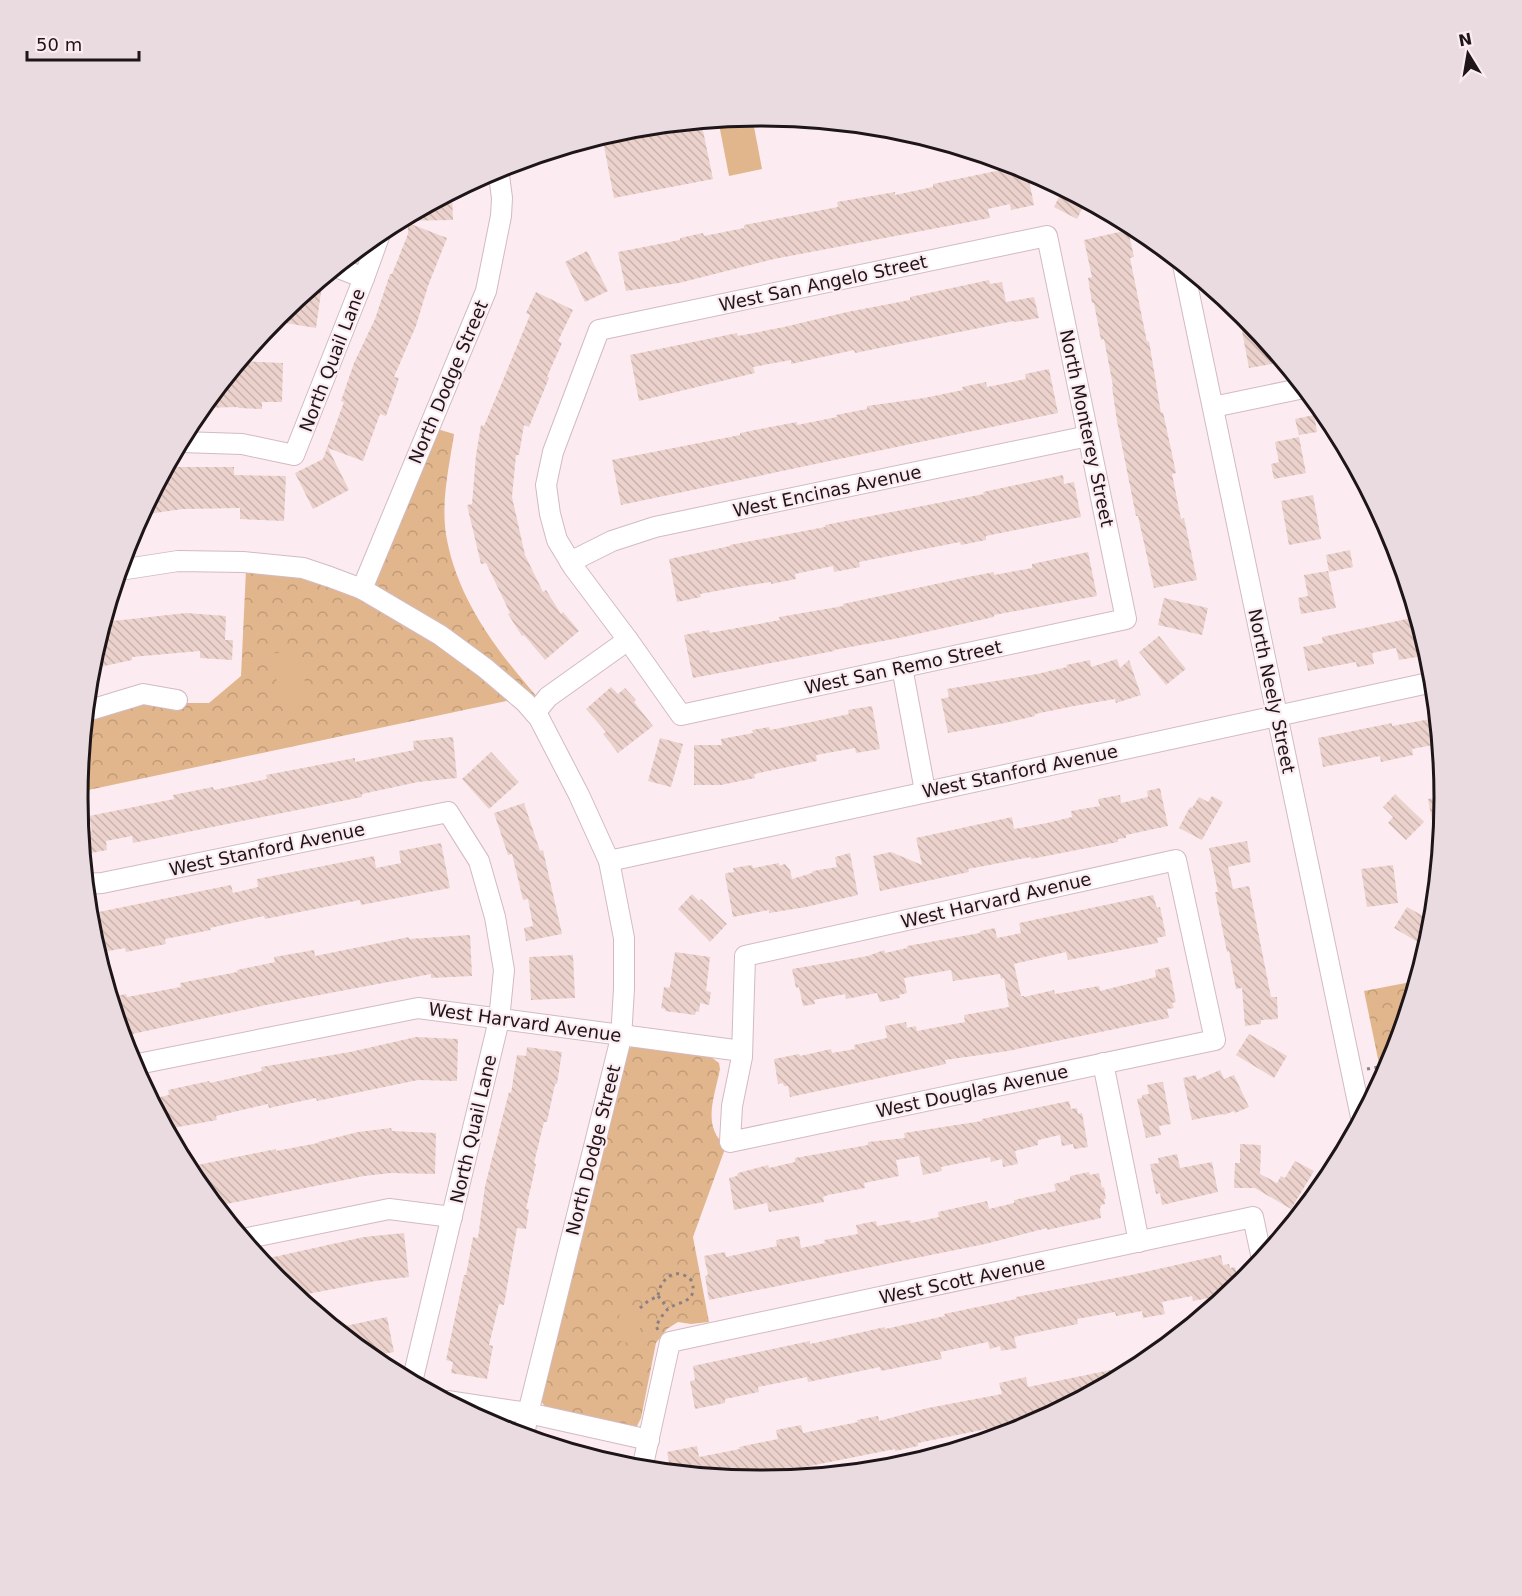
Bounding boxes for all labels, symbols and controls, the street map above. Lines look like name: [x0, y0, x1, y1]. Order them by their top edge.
scale bar: [27, 24, 140, 62]
north arrow: [1438, 24, 1498, 84]
text: N: [1457, 29, 1474, 50]
text: 50 m: [36, 34, 82, 55]
street label: West San Angelo Street: [717, 251, 929, 315]
street label: North Quail Lane: [295, 285, 369, 435]
street label: North Dodge Street: [404, 297, 492, 467]
street label: North Monterey Street: [1056, 327, 1118, 529]
street label: West Encinas Avenue: [731, 461, 923, 521]
street label: North Neely Street: [1244, 607, 1300, 775]
street label: West San Remo Street: [802, 636, 1004, 698]
street label: West Stanford Avenue: [920, 740, 1120, 802]
street label: West Stanford Avenue: [167, 818, 367, 880]
street label: West Harvard Avenue: [899, 868, 1093, 932]
street label: West Harvard Avenue: [427, 998, 623, 1046]
street label: North Quail Lane: [446, 1053, 500, 1205]
street label: West Douglas Avenue: [874, 1060, 1070, 1122]
street label: North Dodge Street: [562, 1062, 624, 1238]
street label: West Scott Avenue: [877, 1252, 1047, 1308]

